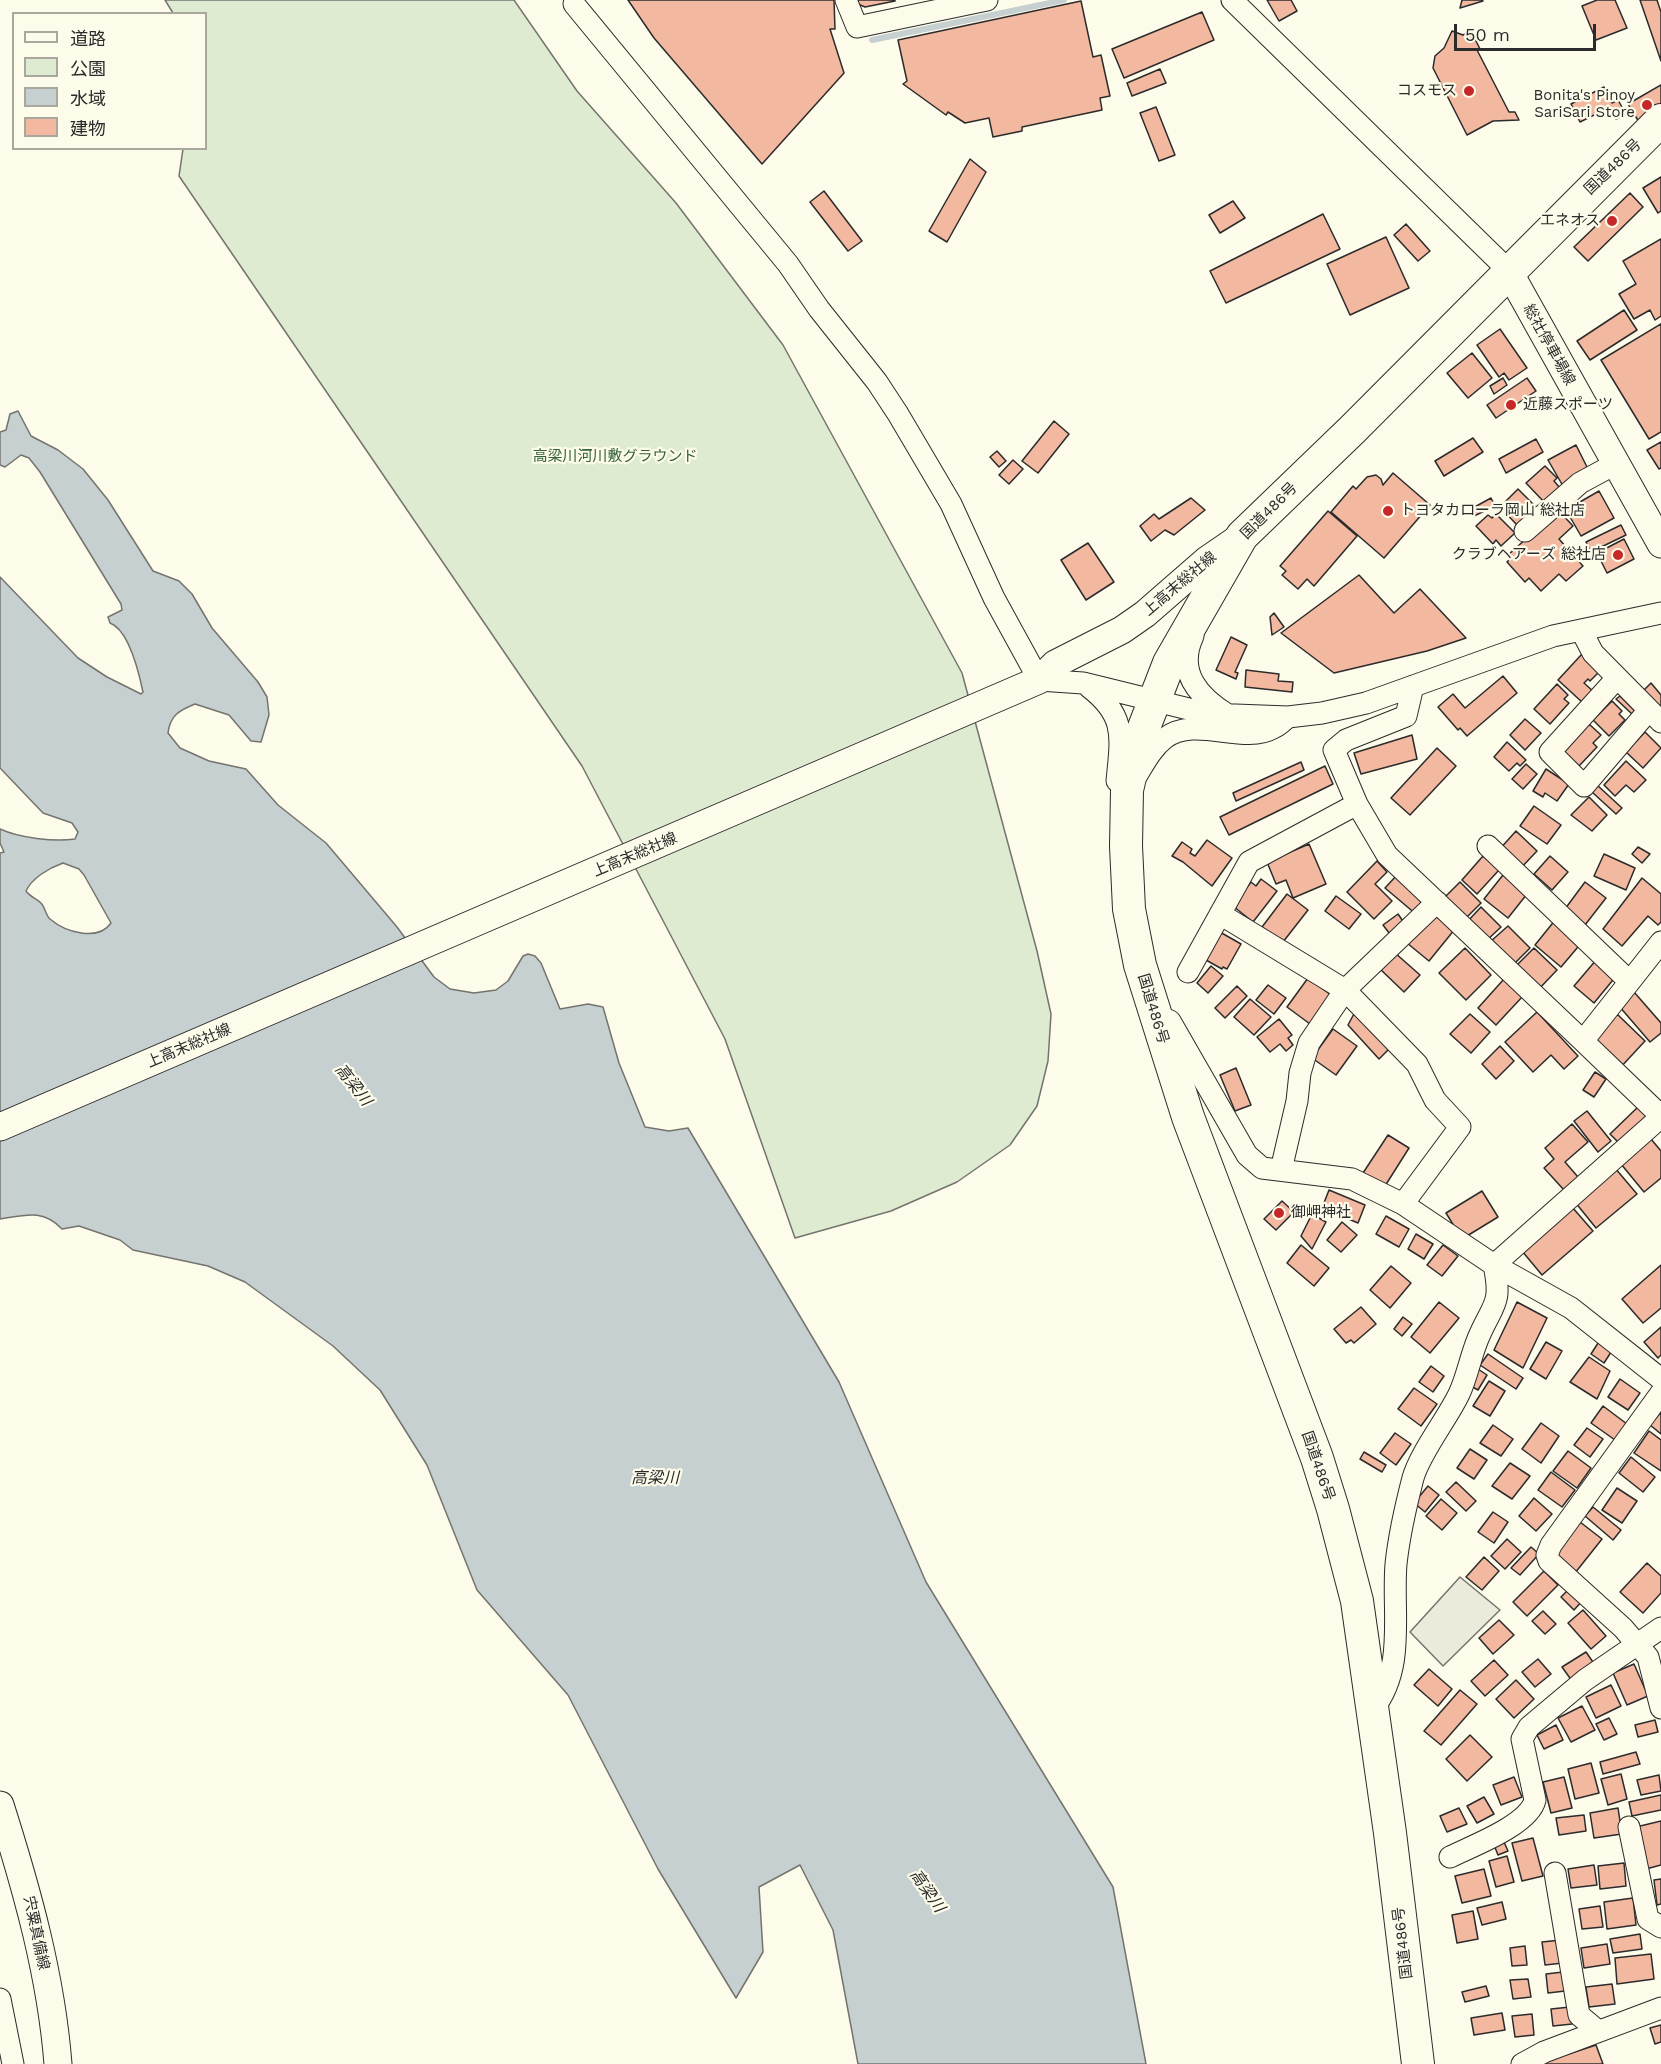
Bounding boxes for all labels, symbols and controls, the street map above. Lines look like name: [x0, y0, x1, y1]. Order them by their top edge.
legend: [12, 12, 207, 150]
scale bar: [1457, 12, 1600, 50]
text: 50 m: [1465, 24, 1510, 45]
text: 道路: [70, 28, 106, 49]
text: 公園: [70, 58, 106, 79]
place label: コスモス: [1397, 82, 1457, 100]
marker: コスモス: [1462, 84, 1476, 98]
place label: Bonita's Pinoy SariSari Store: [1534, 87, 1635, 122]
text: 水域: [70, 88, 106, 109]
marker: Bonita's Pinoy SariSari Store: [1640, 98, 1654, 112]
text: 建物: [70, 118, 106, 139]
street label: 国道486号: [1581, 135, 1645, 199]
place label: エネオス: [1540, 212, 1600, 230]
marker: エネオス: [1605, 214, 1619, 228]
street label: 総社停車場線: [1519, 301, 1579, 389]
place label: 近藤スポーツ: [1523, 396, 1613, 414]
marker: 近藤スポーツ: [1504, 398, 1518, 412]
park label: 高梁川河川敷グラウンド: [533, 448, 697, 466]
street label: 国道486号: [1237, 479, 1301, 543]
place label: トヨタカローラ岡山 総社店: [1400, 502, 1585, 520]
marker: トヨタカローラ岡山 総社店: [1381, 504, 1395, 518]
place label: クラブヘアーズ 総社店: [1452, 546, 1606, 564]
street label: 上高末総社線: [1140, 548, 1220, 620]
marker: クラブヘアーズ 総社店: [1611, 548, 1625, 562]
street label: 上高末総社線: [590, 829, 680, 881]
street label: 国道486号: [1134, 972, 1172, 1046]
street label: 上高末総社線: [144, 1020, 234, 1072]
water label: 高梁川: [331, 1060, 375, 1110]
place label: 御岬神社: [1291, 1204, 1351, 1222]
marker: 御岬神社: [1272, 1206, 1286, 1220]
street label: 国道486号: [1298, 1429, 1338, 1503]
water label: 高梁川: [631, 1468, 679, 1488]
water label: 高梁川: [905, 1866, 949, 1916]
street label: 宍粟真備線: [19, 1894, 53, 1972]
street label: 国道486号: [1390, 1906, 1416, 1980]

